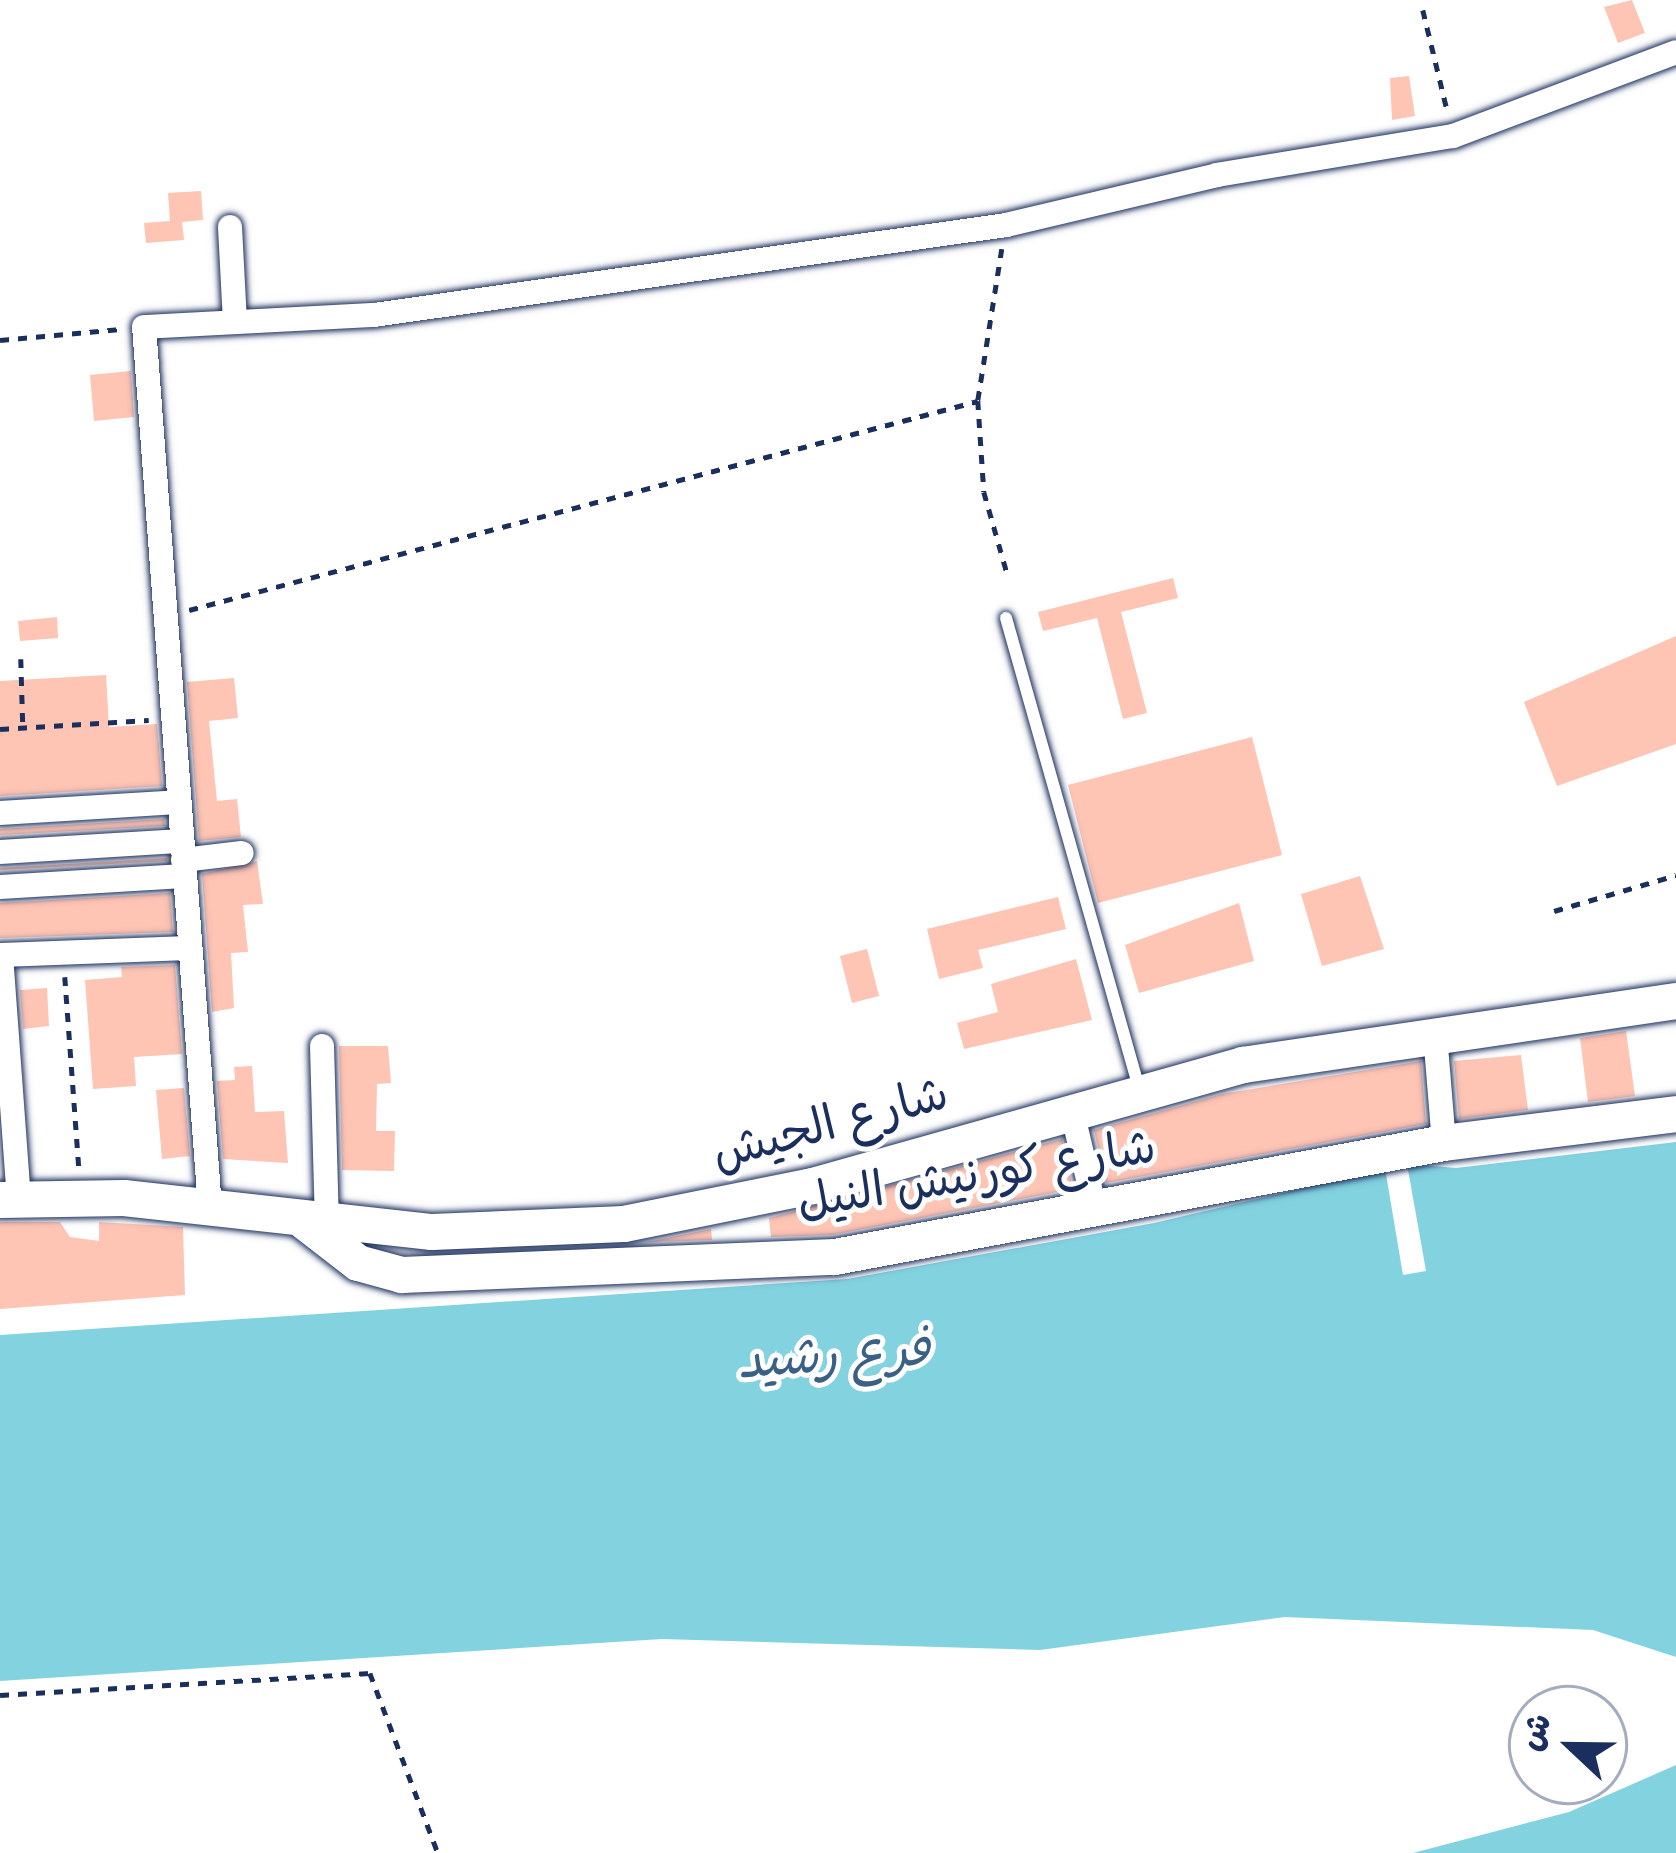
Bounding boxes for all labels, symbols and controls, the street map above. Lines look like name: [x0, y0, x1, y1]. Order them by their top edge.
street label: شارع الجيش: [707, 1068, 955, 1186]
street label: شارع كورنيش النيل: [794, 1121, 1160, 1235]
water label: فرع رشيد: [736, 1322, 932, 1396]
north arrow: [1508, 1685, 1628, 1805]
text: ش: [1508, 1707, 1566, 1758]

